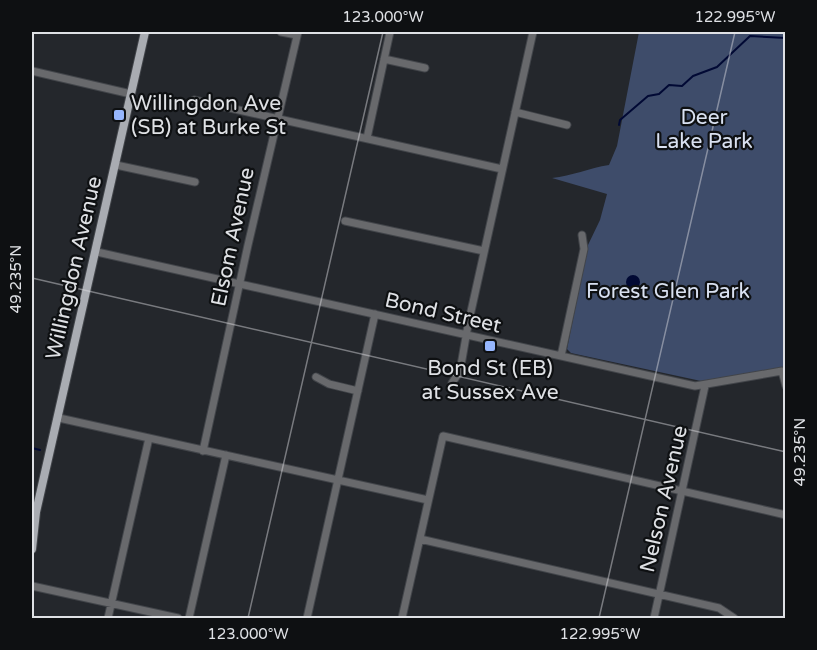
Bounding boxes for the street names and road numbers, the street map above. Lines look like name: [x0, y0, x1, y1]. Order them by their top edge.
street label: Elsom Avenue: [206, 165, 260, 309]
street label: Willingdon Avenue: [41, 174, 107, 362]
street label: Bond Street: [382, 287, 504, 339]
street label: Nelson Avenue: [635, 423, 693, 575]

